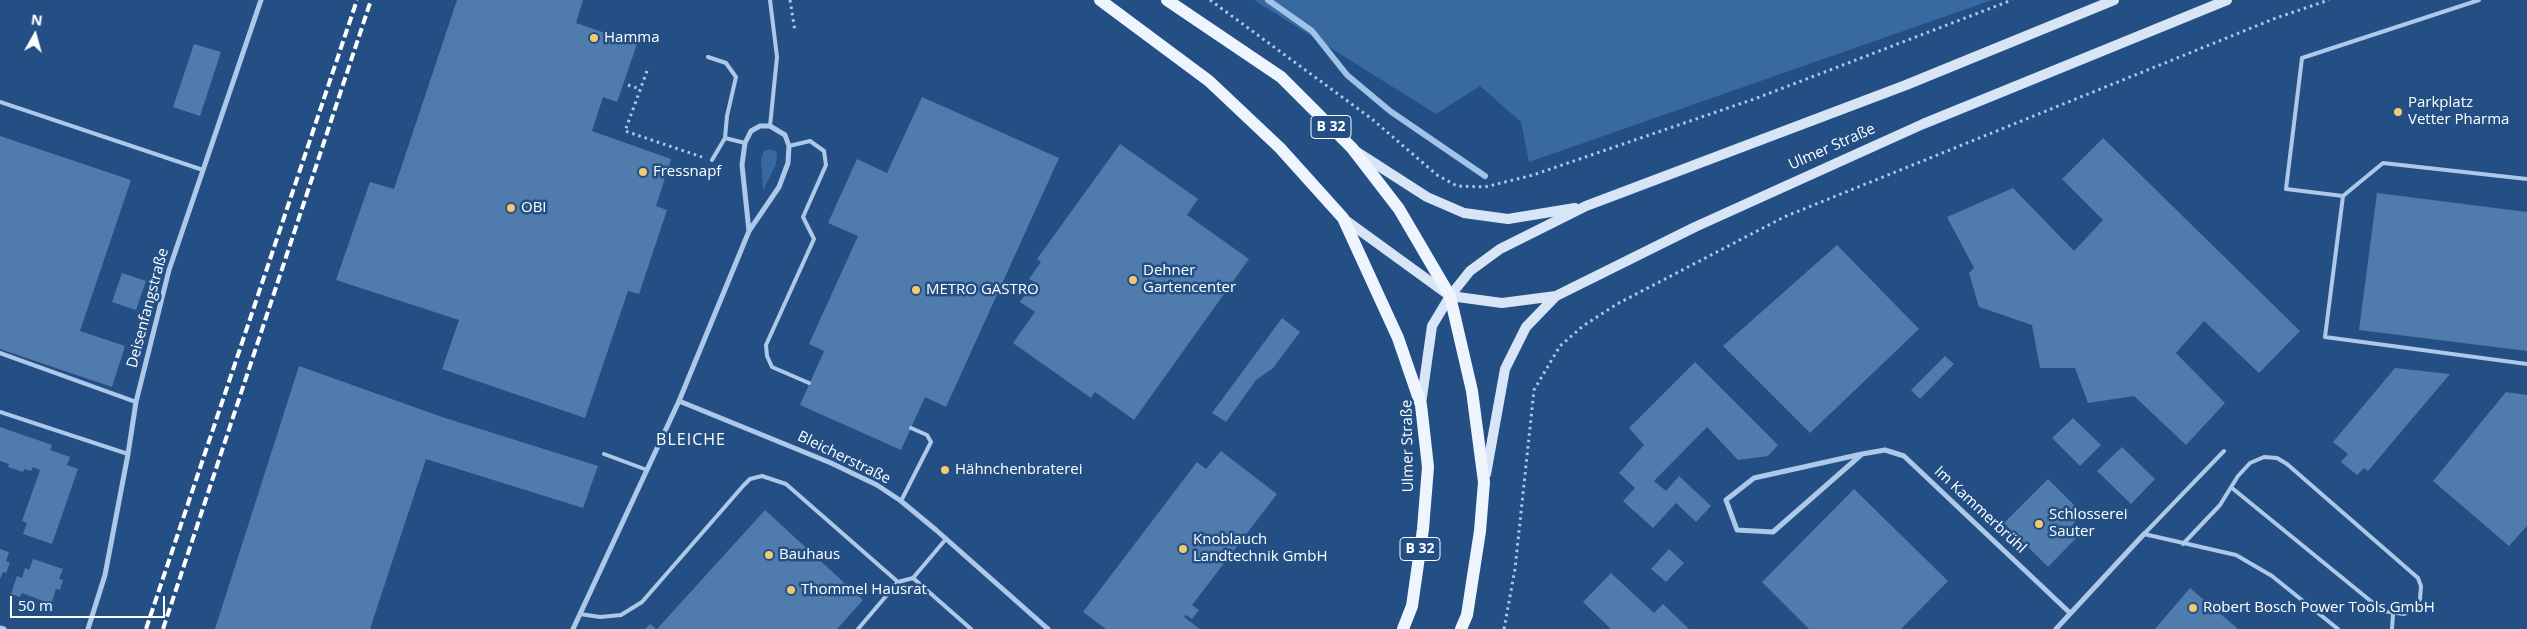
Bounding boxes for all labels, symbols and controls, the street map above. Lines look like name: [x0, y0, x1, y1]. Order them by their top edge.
text: N: [30, 9, 44, 30]
north arrow: [10, 10, 60, 60]
place label: Hamma: [604, 29, 660, 47]
marker: Hamma: [588, 32, 600, 44]
place label: Parkplatz Vetter Pharma: [2408, 94, 2509, 129]
marker: Parkplatz Vetter Pharma: [2392, 106, 2404, 118]
road number: B 32: [1311, 115, 1351, 138]
street label: Ulmer Straße: [1786, 120, 1878, 174]
place label: Fressnapf: [653, 163, 721, 181]
marker: Fressnapf: [637, 166, 649, 178]
place label: OBI: [521, 199, 547, 217]
marker: OBI: [505, 202, 517, 214]
street label: Deisenfangstraße: [123, 246, 173, 370]
place label: Dehner Gartencenter: [1143, 262, 1236, 297]
marker: Dehner Gartencenter: [1127, 274, 1139, 286]
place label: METRO GASTRO: [926, 281, 1039, 299]
marker: METRO GASTRO: [910, 284, 922, 296]
street label: Ulmer Straße: [1398, 399, 1418, 493]
street label: Bleicherstraße: [795, 428, 893, 488]
district label: BLEICHE: [655, 430, 727, 450]
place label: Hähnchenbraterei: [955, 461, 1083, 479]
street label: Im Kammerbrühl: [1930, 463, 2030, 557]
marker: Hähnchenbraterei: [939, 464, 951, 476]
place label: Schlosserei Sauter: [2049, 506, 2127, 541]
marker: Schlosserei Sauter: [2033, 518, 2045, 530]
place label: Knoblauch Landtechnik GmbH: [1193, 531, 1327, 566]
road number: B 32: [1400, 538, 1440, 560]
marker: Knoblauch Landtechnik GmbH: [1177, 543, 1189, 555]
place label: Bauhaus: [779, 546, 840, 564]
marker: Bauhaus: [763, 549, 775, 561]
place label: Thommel Hausrat: [801, 581, 927, 599]
marker: Thommel Hausrat: [785, 584, 797, 596]
scale bar: [12, 586, 168, 618]
text: 50 m: [18, 595, 53, 615]
place label: Robert Bosch Power Tools GmbH: [2203, 599, 2435, 617]
marker: Robert Bosch Power Tools GmbH: [2187, 602, 2199, 614]

